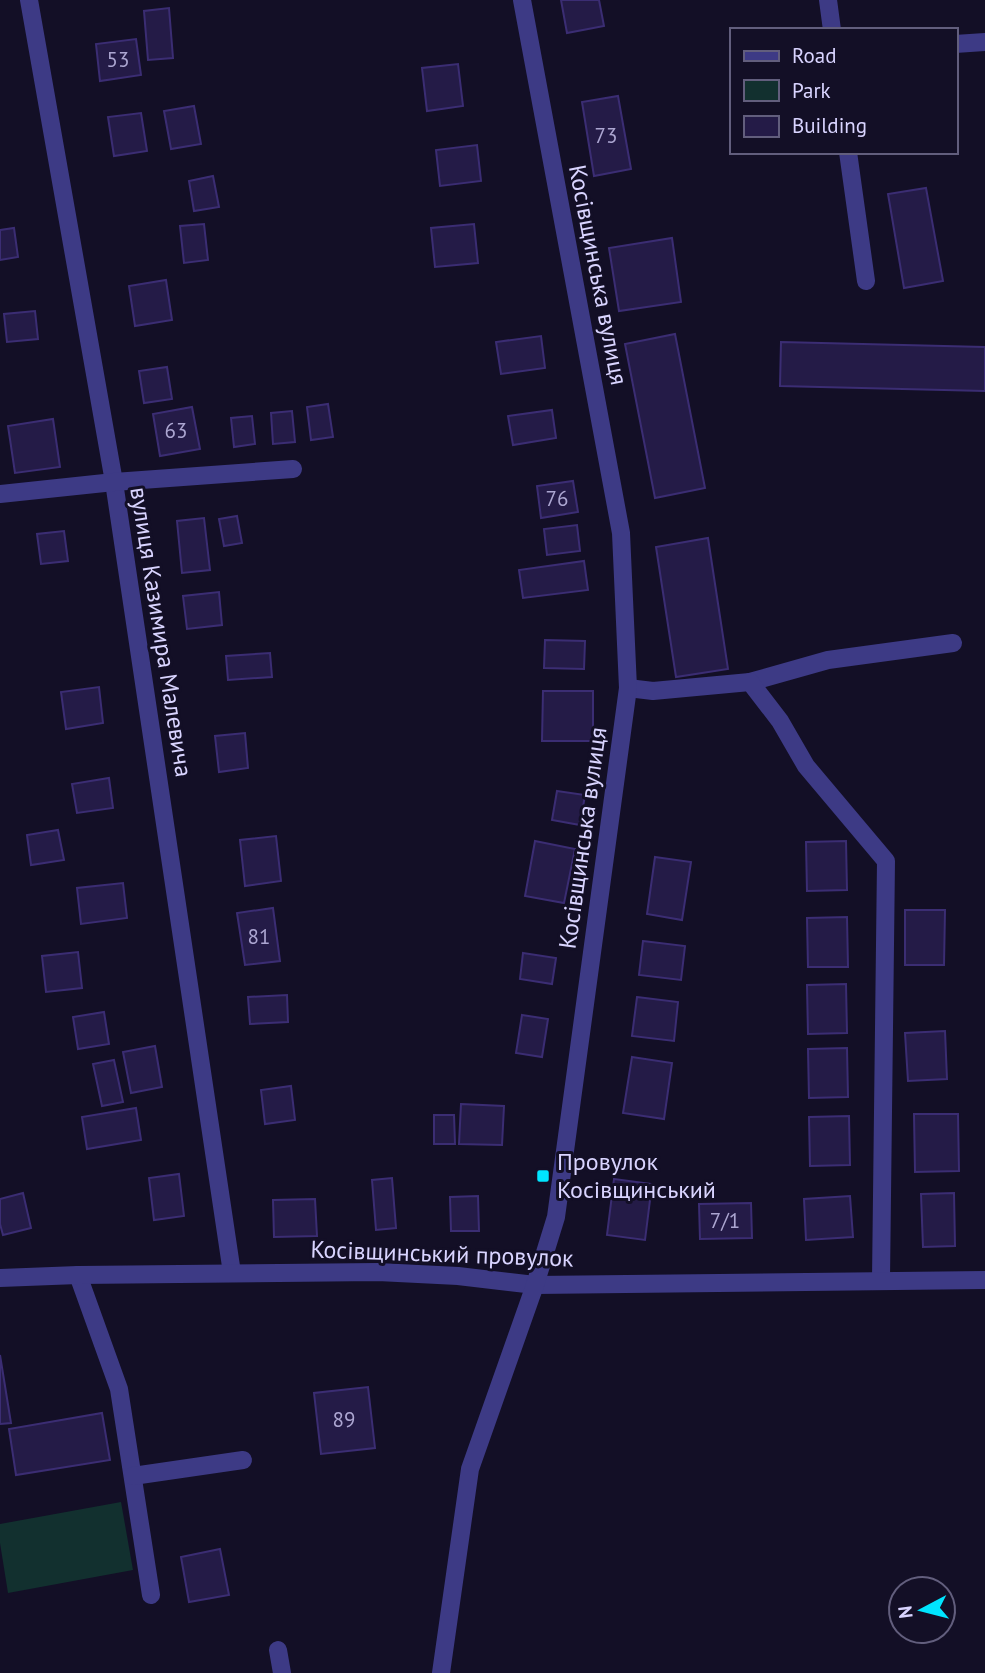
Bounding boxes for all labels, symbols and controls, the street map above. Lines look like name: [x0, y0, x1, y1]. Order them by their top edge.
legend: [730, 28, 957, 154]
text: Road: [792, 42, 836, 69]
house number: 53: [107, 46, 129, 73]
text: Park: [792, 77, 831, 104]
text: Building: [792, 112, 867, 139]
house number: 73: [595, 122, 617, 149]
street label: Косівщинська вулиця: [562, 162, 635, 388]
house number: 63: [165, 417, 187, 444]
street label: вулиця Казимира Малевича: [123, 485, 200, 779]
house number: 76: [546, 485, 568, 512]
street label: Косівщинська вулиця: [552, 725, 613, 951]
house number: 81: [248, 923, 270, 950]
place label: Провулок Косівщинський: [557, 1146, 716, 1205]
marker: Провулок Косівщинський: [535, 1168, 551, 1184]
house number: 7/1: [710, 1207, 740, 1234]
street label: Косівщинський провулок: [310, 1233, 575, 1274]
house number: 89: [333, 1406, 355, 1433]
north arrow: [887, 1575, 957, 1645]
text: N: [892, 1604, 918, 1620]

